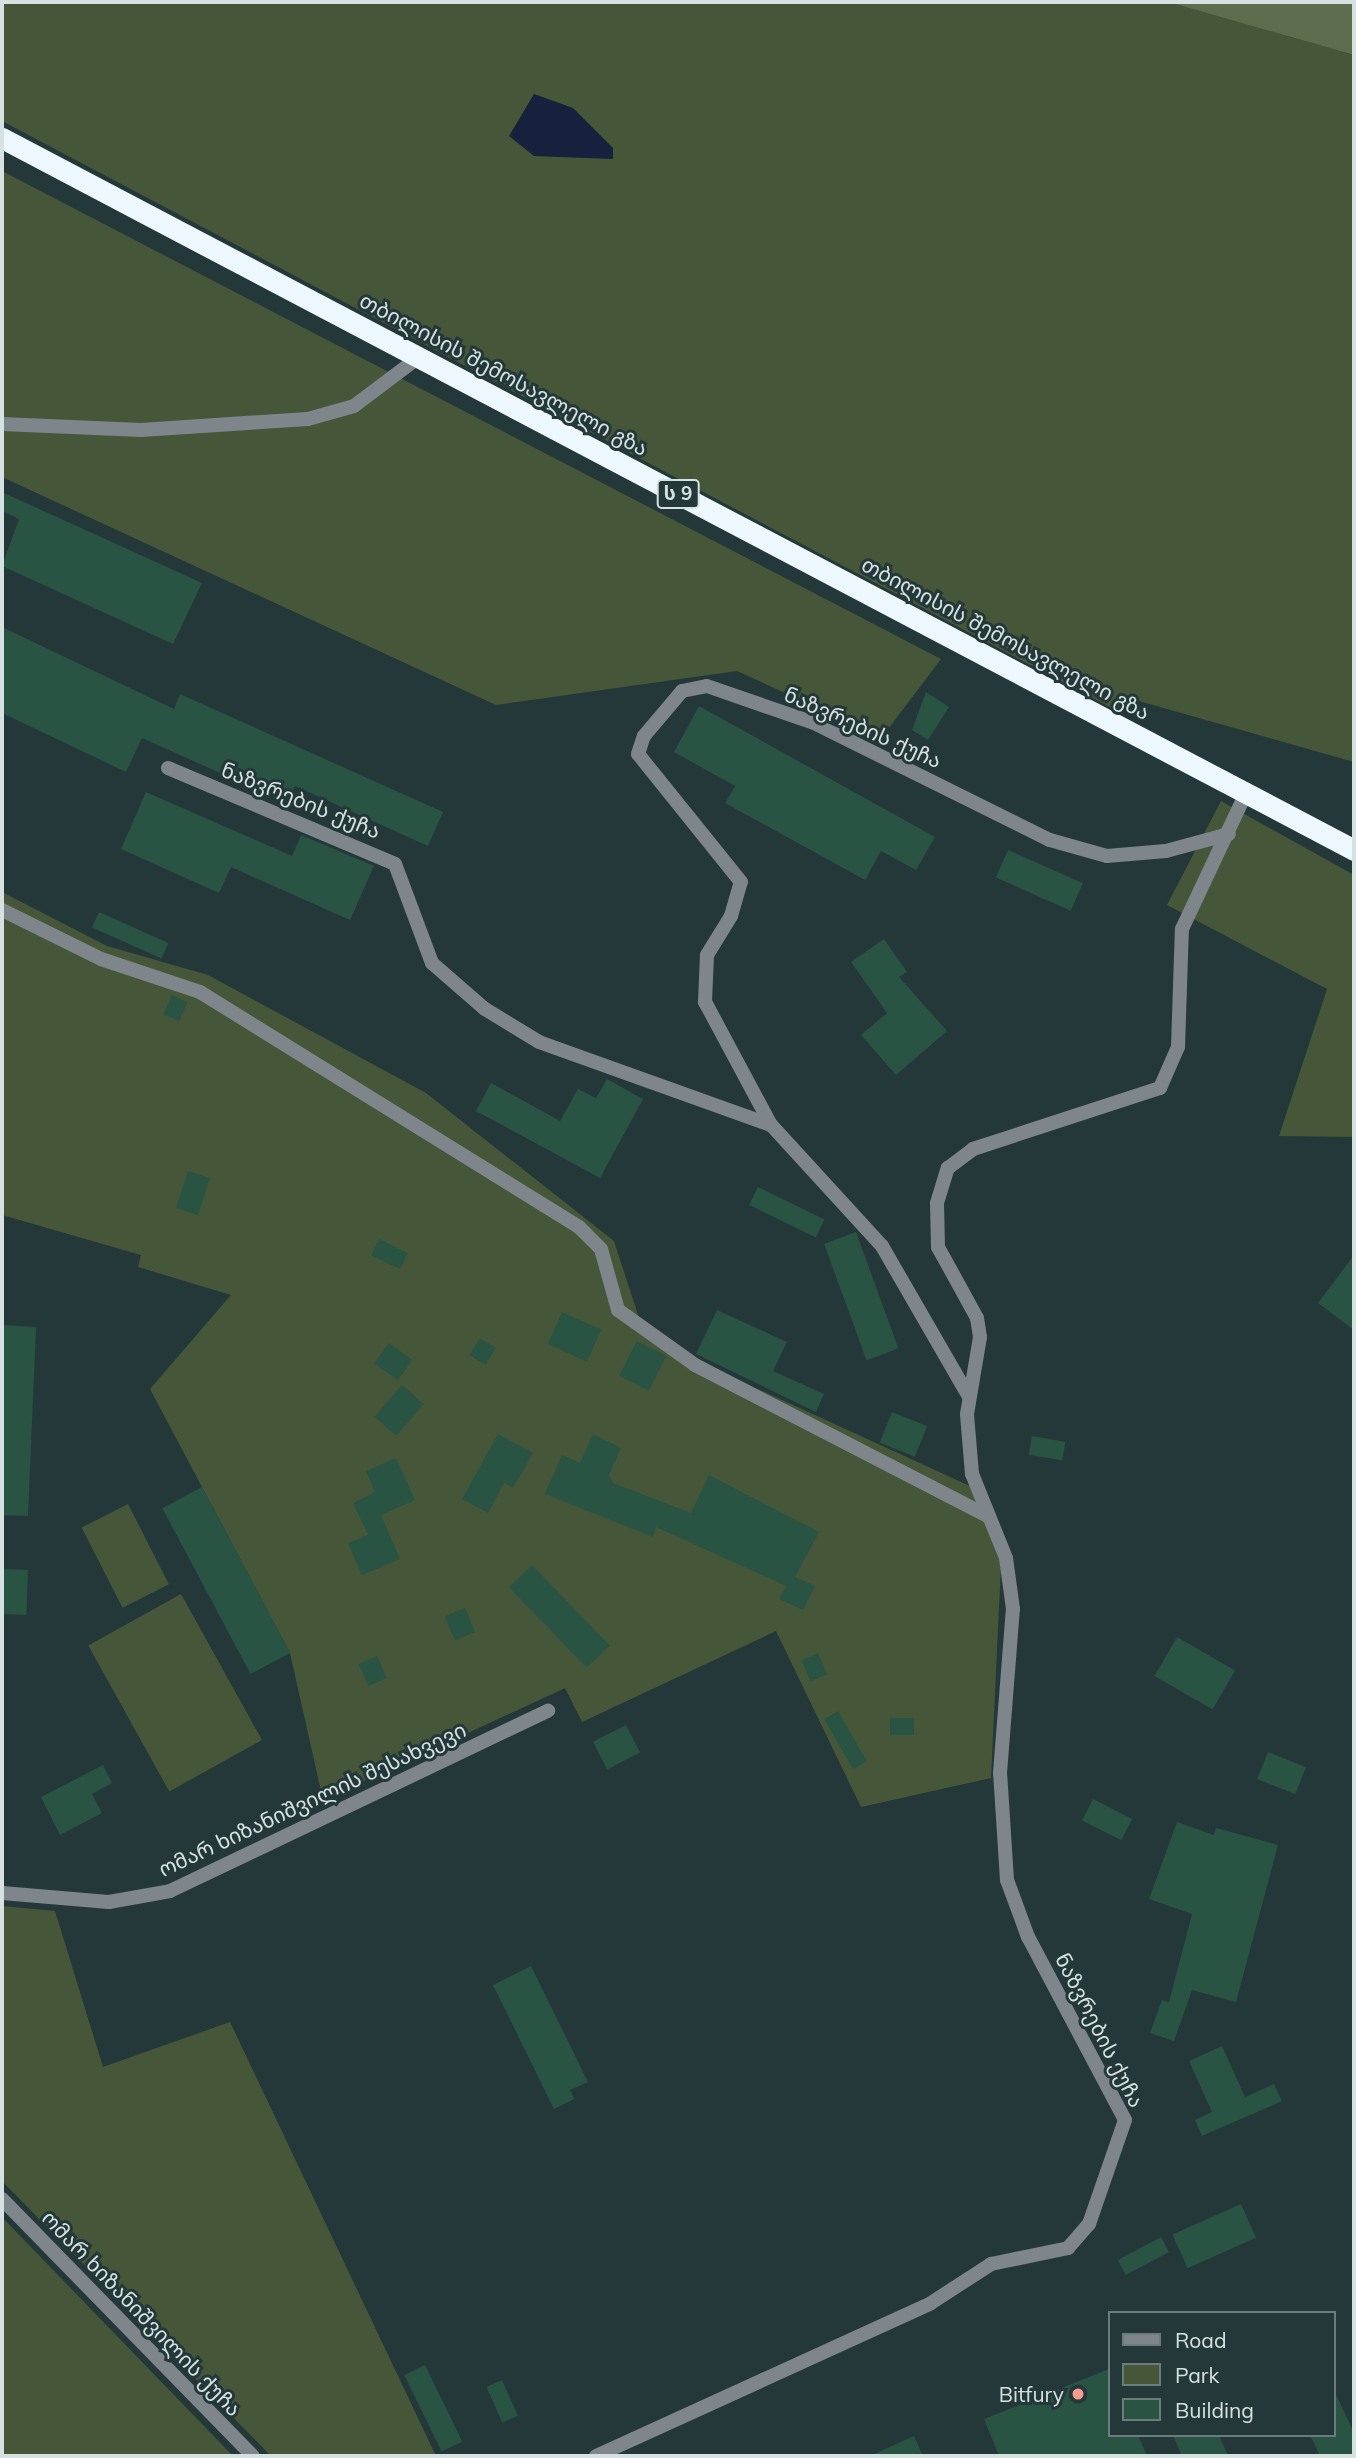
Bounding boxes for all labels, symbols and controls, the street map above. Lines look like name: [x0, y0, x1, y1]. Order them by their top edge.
street label: თბილისის შემოსავლელი გზა: [356, 287, 652, 461]
road number: ს 9: [655, 478, 701, 509]
street label: თბილისის შემოსავლელი გზა: [858, 551, 1154, 725]
street label: ნაზვრების ქუჩა: [780, 681, 946, 773]
street label: ნაზვრების ქუჩა: [218, 757, 384, 843]
street label: ომარ ხიზანიშვილის შესახვევი: [154, 1716, 470, 1882]
street label: ნაზვრების ქუჩა: [1050, 1949, 1150, 2111]
street label: ომარ ხიზანიშვილის ქუჩა: [37, 2205, 247, 2421]
legend: [1108, 2311, 1335, 2437]
text: Road: [1175, 2327, 1226, 2353]
text: Park: [1175, 2362, 1219, 2388]
place label: Bitfury: [999, 2381, 1064, 2407]
marker: Bitfury: [1070, 2386, 1086, 2402]
text: Building: [1175, 2397, 1254, 2423]

